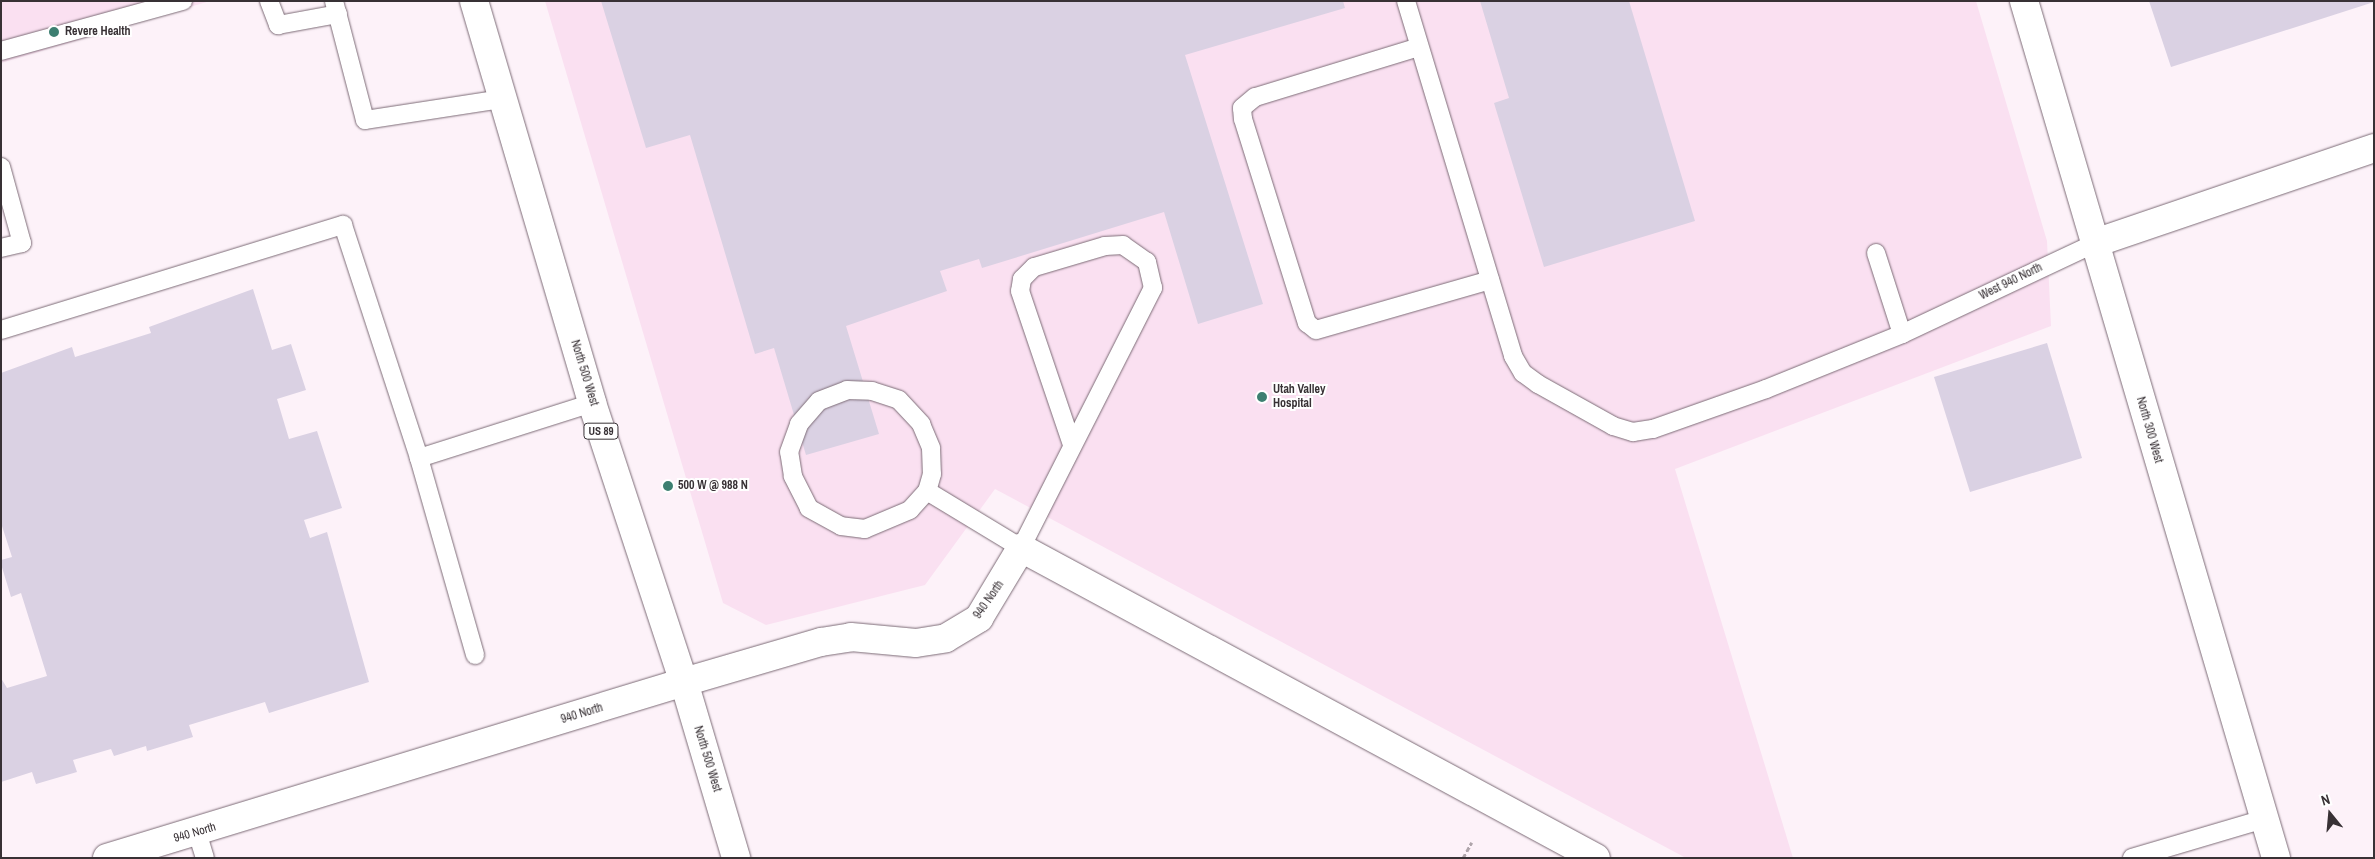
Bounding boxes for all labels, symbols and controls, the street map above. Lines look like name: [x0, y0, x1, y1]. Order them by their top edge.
marker: Revere Health: [47, 25, 61, 39]
place label: Revere Health: [65, 25, 131, 39]
street label: West 940 North: [1977, 261, 2045, 303]
street label: North 500 West: [567, 338, 601, 408]
place label: Utah Valley Hospital: [1273, 383, 1326, 411]
marker: Utah Valley Hospital: [1255, 390, 1269, 404]
street label: North 300 West: [2133, 395, 2165, 465]
road number: US 89: [582, 422, 620, 440]
place label: 500 W @ 988 N: [678, 479, 748, 493]
marker: 500 W @ 988 N: [662, 480, 674, 492]
street label: 940 North: [971, 578, 1007, 622]
street label: 940 North: [559, 701, 605, 727]
street label: North 500 West: [690, 724, 724, 794]
north arrow: [2305, 789, 2355, 839]
text: N: [2319, 790, 2332, 809]
street label: 940 North: [172, 820, 218, 846]

